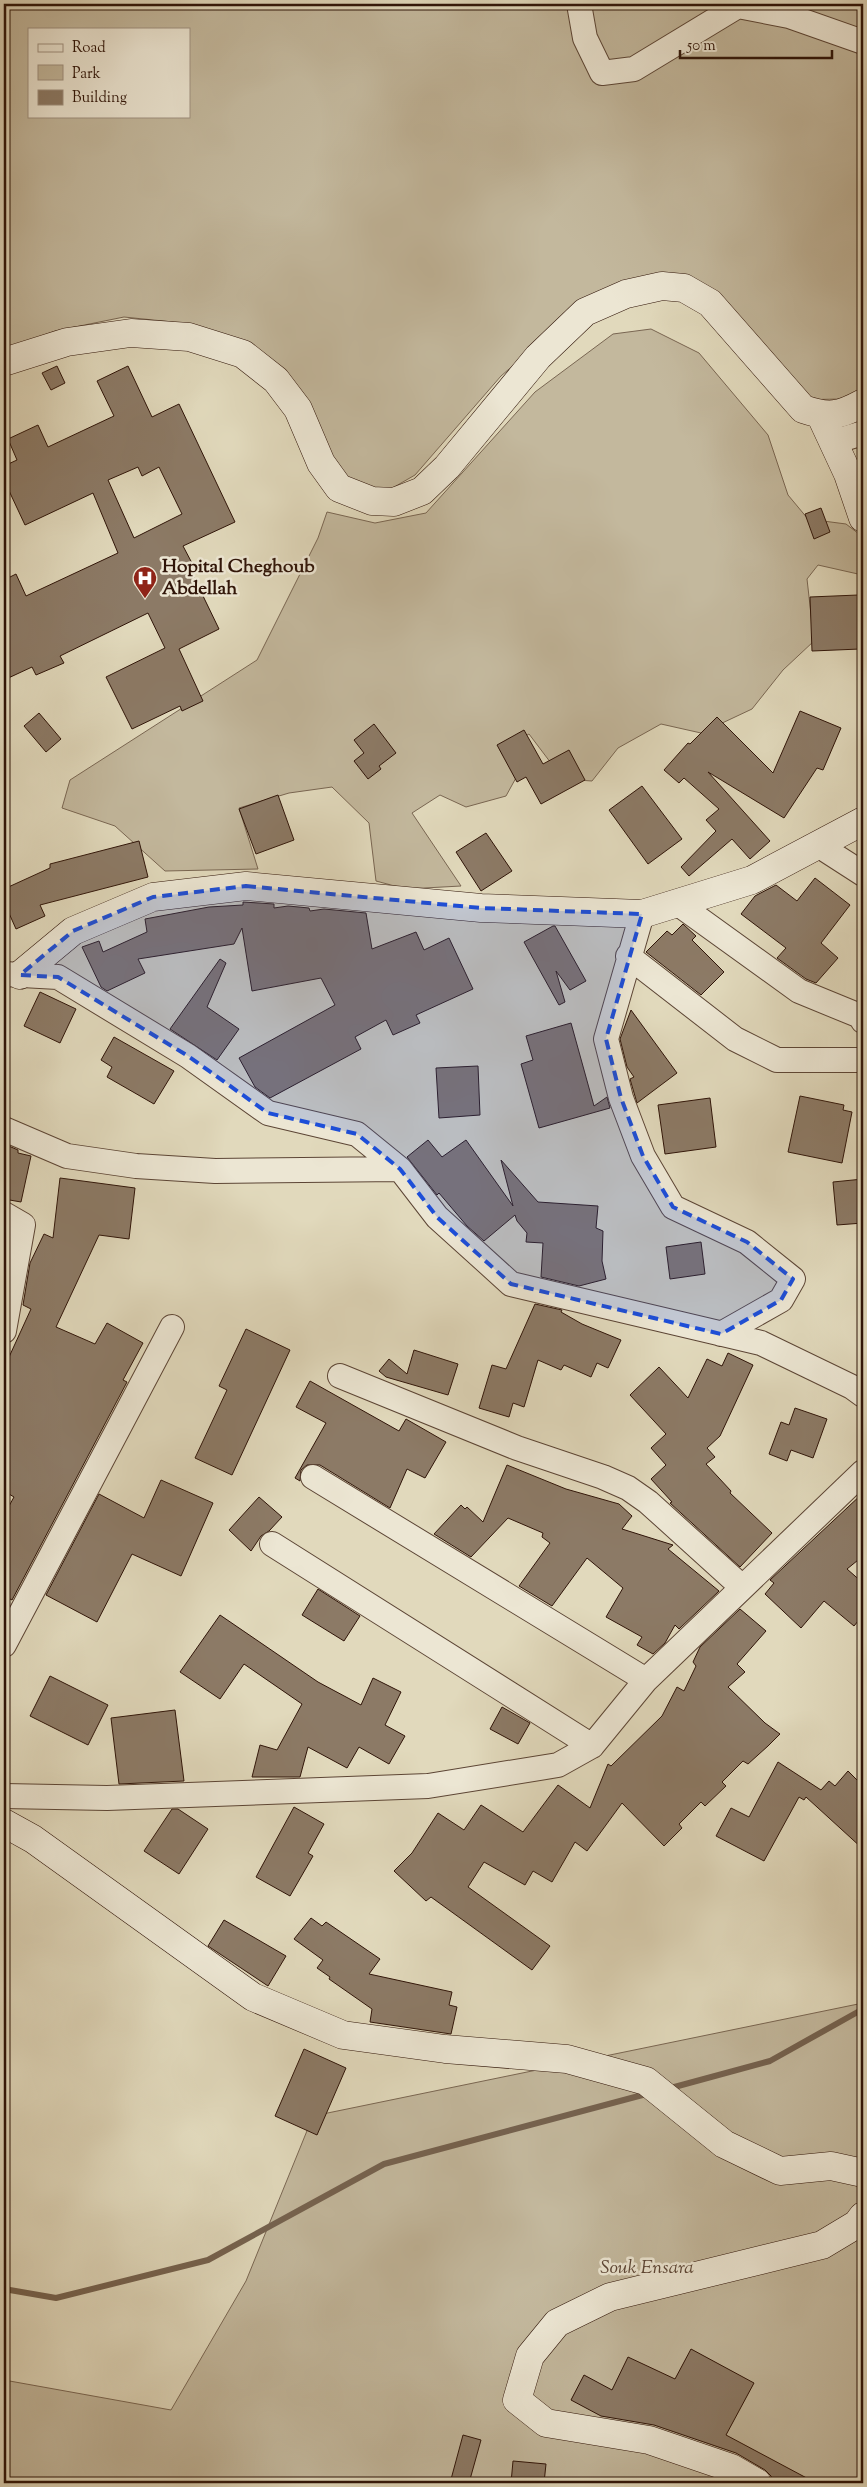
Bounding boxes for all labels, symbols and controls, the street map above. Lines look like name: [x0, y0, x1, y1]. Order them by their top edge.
legend: [28, 28, 190, 118]
scale bar: [680, 28, 832, 60]
text: 50 m: [686, 36, 716, 57]
text: Road: [72, 38, 106, 59]
text: Park: [72, 64, 101, 85]
text: Building: [72, 88, 127, 109]
place label: Hopital Cheghoub Abdellah: [162, 554, 315, 603]
hospital icon: Hopital Cheghoub Abdellah: [132, 565, 158, 599]
park label: Souk Ensara: [600, 2255, 694, 2282]

